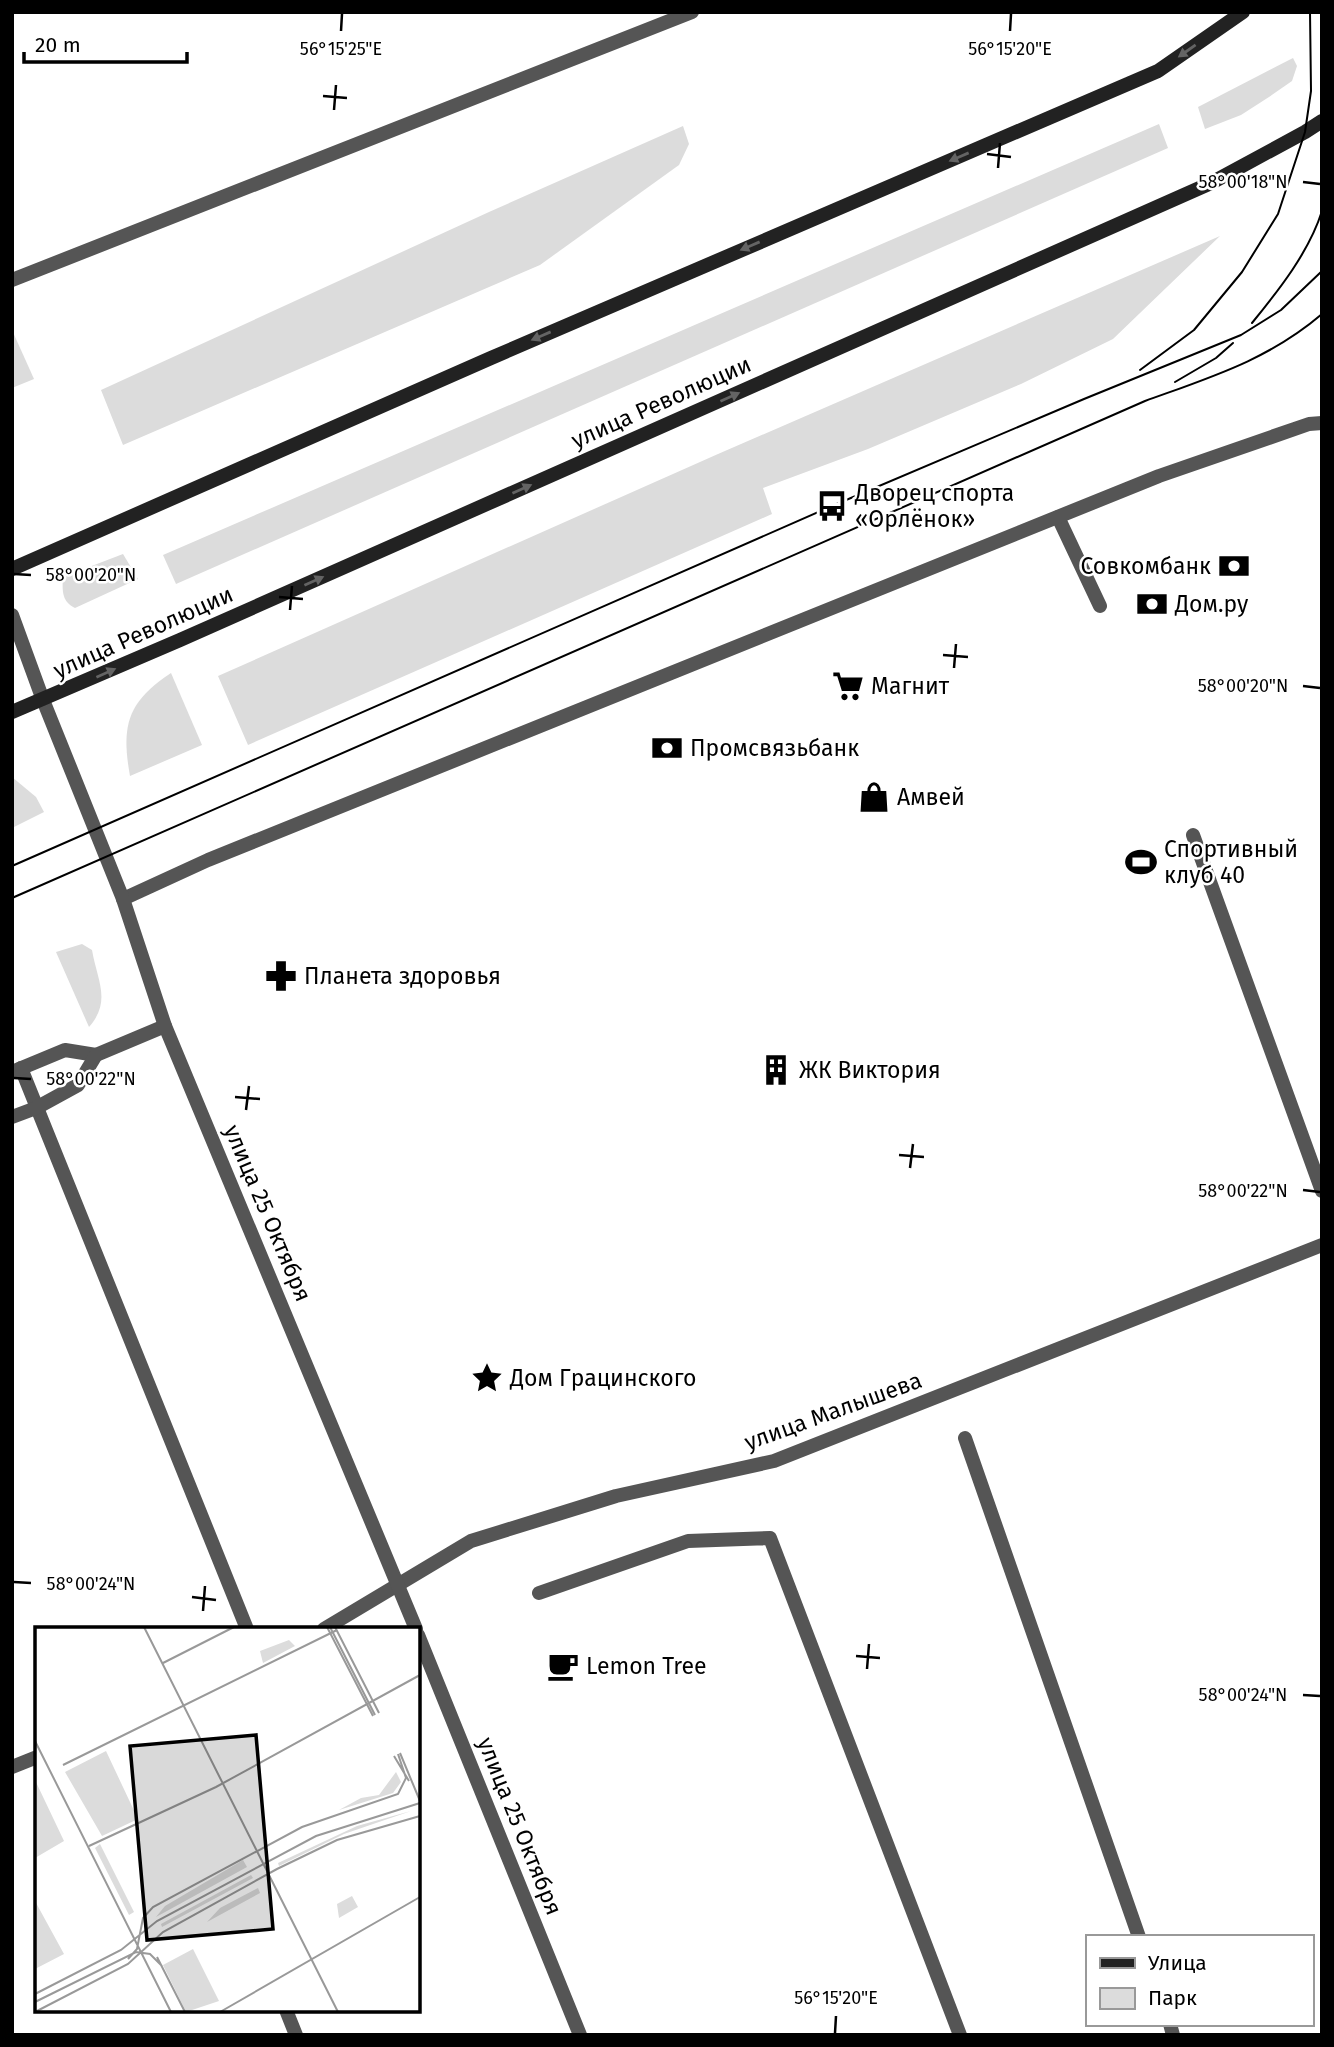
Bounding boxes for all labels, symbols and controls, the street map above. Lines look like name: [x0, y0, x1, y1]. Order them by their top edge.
scale bar: [24, 21, 187, 65]
text: 20 m: [35, 32, 81, 58]
text: 56°15'25"E: [300, 38, 382, 60]
text: 56°15'20"E: [968, 38, 1052, 60]
one-way arrow: [1178, 44, 1196, 58]
one-way arrow: [948, 151, 969, 162]
text: 58°00'18"N: [1198, 171, 1288, 193]
one-way arrow: [739, 241, 760, 252]
one-way arrow: [530, 331, 551, 342]
street label: улица Революции: [567, 350, 755, 454]
one-way arrow: [720, 391, 741, 402]
place label: Дворец спорта «Орлёнок»: [854, 479, 1014, 533]
one-way arrow: [512, 483, 532, 495]
bus stop icon: Дворец спорта «Орлёнок»: [815, 489, 849, 523]
bank icon: Совкомбанк: [1217, 549, 1251, 583]
place label: Совкомбанк: [1080, 552, 1211, 580]
text: 58°00'20"N: [46, 564, 136, 586]
one-way arrow: [304, 575, 324, 587]
street label: улица Революции: [49, 580, 237, 684]
bank icon: Дом.ру: [1135, 587, 1169, 621]
place label: Дом.ру: [1174, 590, 1249, 618]
one-way arrow: [95, 667, 116, 678]
supermarket icon: Магнит: [831, 669, 865, 703]
place label: Магнит: [871, 672, 950, 700]
text: 58°00'20"N: [1198, 675, 1288, 697]
bank icon: Промсвязьбанк: [650, 731, 684, 765]
place label: Промсвязьбанк: [690, 734, 859, 762]
shop icon: Амвей: [857, 780, 891, 814]
place label: Амвей: [897, 783, 965, 811]
place label: Спортивный клуб 40: [1164, 835, 1298, 889]
sports icon: Спортивный клуб 40: [1124, 845, 1158, 879]
pharmacy icon: Планета здоровья: [264, 959, 298, 993]
place label: Планета здоровья: [304, 962, 501, 990]
building icon: ЖК Виктория: [759, 1053, 793, 1087]
place label: ЖК Виктория: [799, 1056, 941, 1084]
text: 58°00'22"N: [46, 1068, 136, 1090]
street label: улица 25 Октября: [218, 1121, 318, 1305]
text: 58°00'22"N: [1198, 1180, 1288, 1202]
place icon: Дом Грацинского: [470, 1361, 504, 1395]
place label: Дом Грацинского: [509, 1364, 696, 1392]
street label: улица Малышева: [740, 1366, 926, 1456]
text: 58°00'24"N: [47, 1573, 135, 1595]
inset map: [35, 1627, 420, 2012]
cafe icon: Lemon Tree: [546, 1649, 580, 1683]
place label: Lemon Tree: [586, 1652, 707, 1680]
text: 58°00'24"N: [1199, 1684, 1287, 1706]
street label: улица 25 Октября: [472, 1733, 568, 1919]
legend: [1086, 1935, 1313, 2026]
text: Улица: [1148, 1950, 1207, 1976]
text: Парк: [1148, 1985, 1197, 2011]
text: 56°15'20"E: [794, 1987, 878, 2009]

